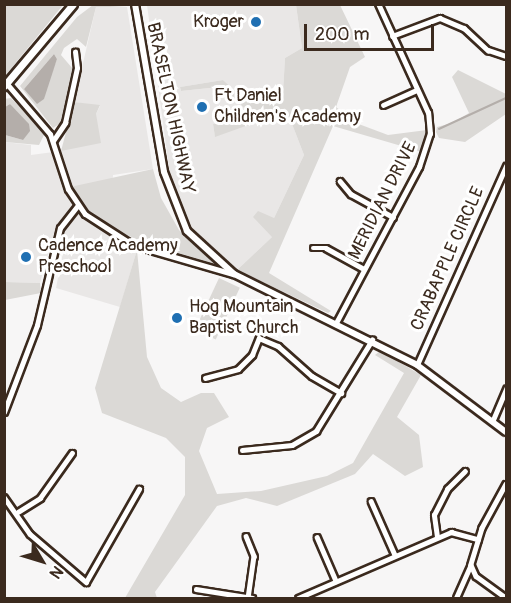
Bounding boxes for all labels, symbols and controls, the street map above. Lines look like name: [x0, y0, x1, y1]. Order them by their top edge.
place label: Kroger: [193, 11, 244, 33]
scale bar: [307, 12, 438, 50]
marker: Kroger: [249, 15, 263, 29]
street label: BRASELTON HIGHWAY: [141, 21, 199, 195]
text: 200 m: [315, 23, 370, 46]
place label: Ft Daniel Children's Academy: [214, 86, 361, 128]
marker: Ft Daniel Children's Academy: [195, 100, 209, 114]
street label: MERIDIAN DRIVE: [344, 139, 422, 263]
street label: CRABAPPLE CIRCLE: [407, 184, 489, 334]
place label: Cadence Academy Preschool: [38, 236, 178, 278]
marker: Cadence Academy Preschool: [19, 250, 33, 264]
place label: Hog Mountain Baptist Church: [189, 297, 298, 340]
marker: Hog Mountain Baptist Church: [170, 311, 184, 325]
north arrow: [12, 531, 72, 591]
text: N: [45, 562, 67, 582]

